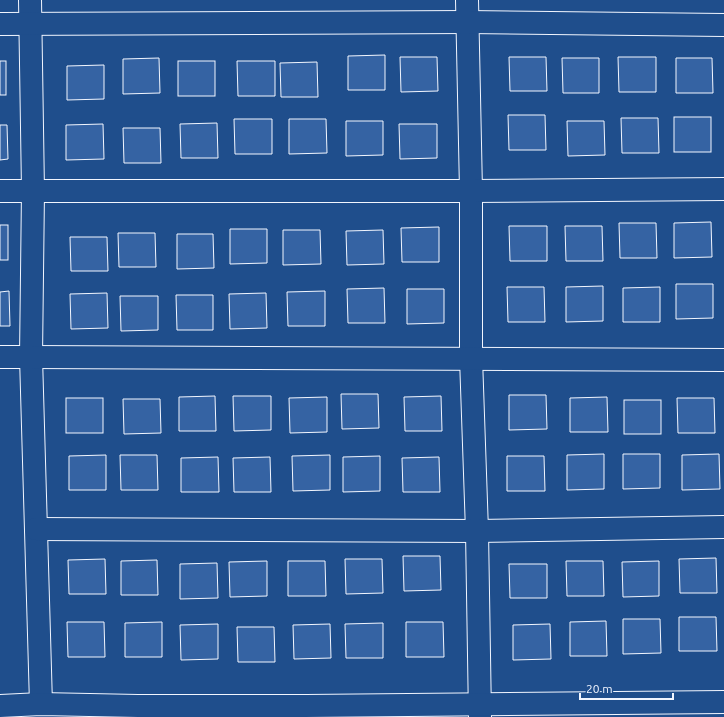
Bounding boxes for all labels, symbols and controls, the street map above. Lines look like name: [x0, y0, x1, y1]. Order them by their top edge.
scale bar: [580, 675, 673, 701]
text: 20 m: [586, 682, 613, 695]

